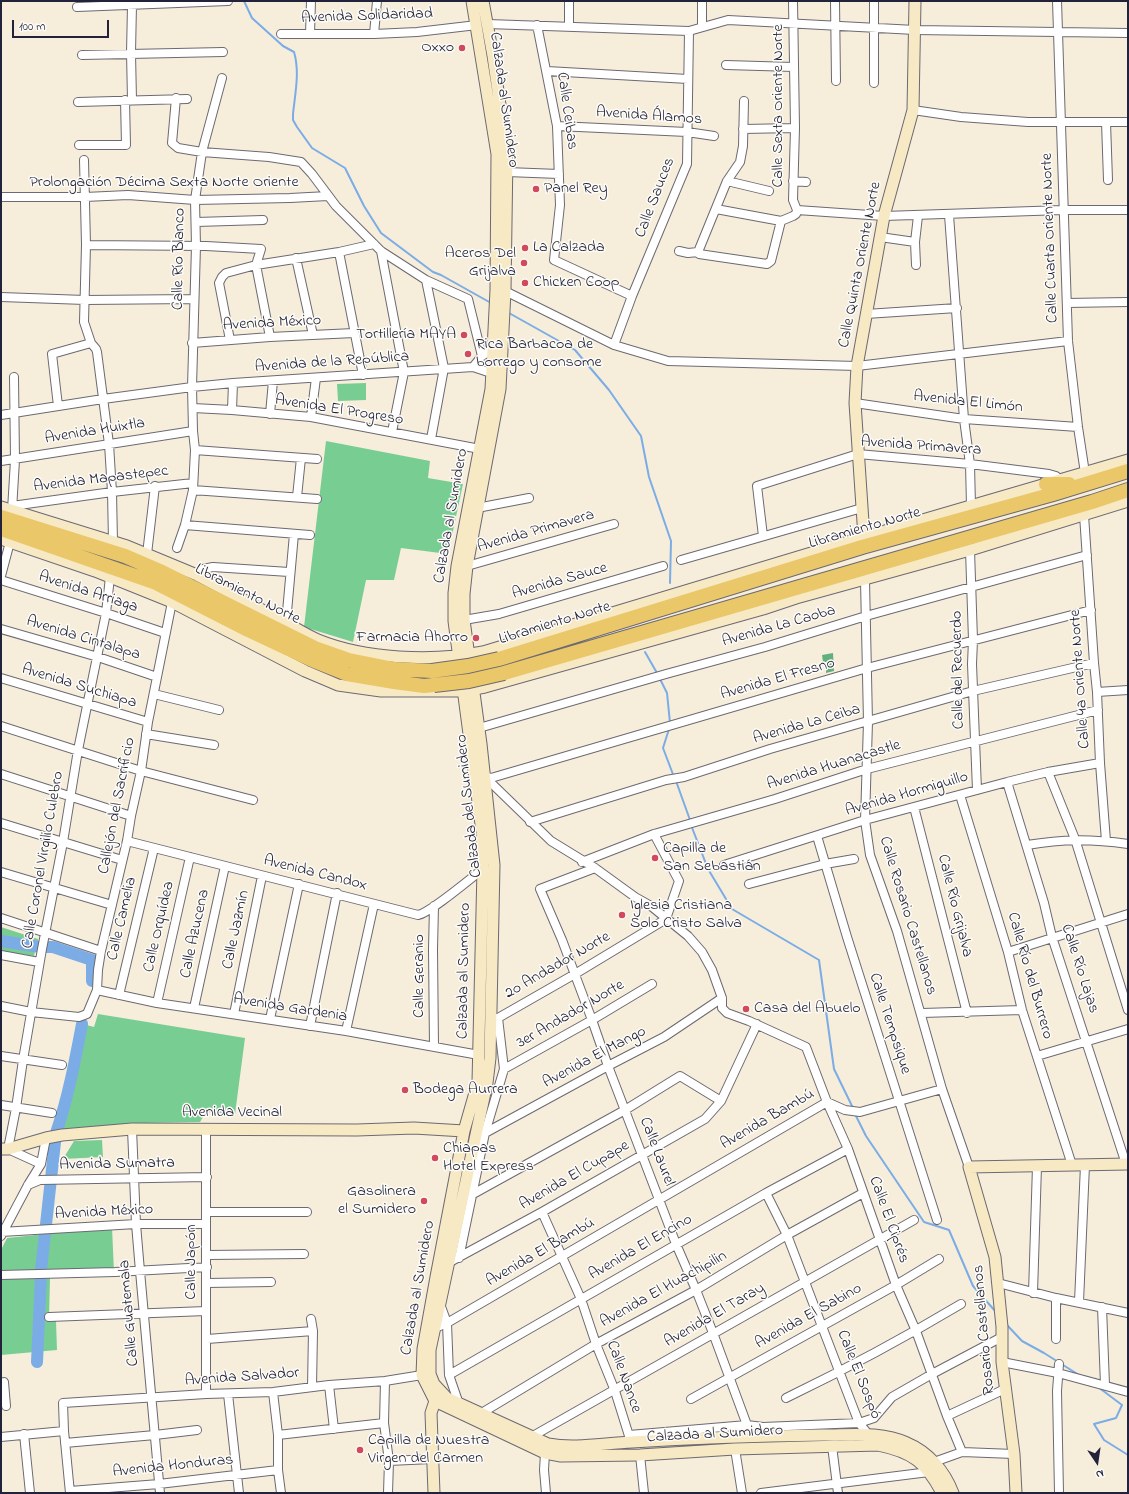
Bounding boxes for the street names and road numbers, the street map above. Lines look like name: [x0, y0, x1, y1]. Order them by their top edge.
street label: Avenida Solidaridad: [301, 5, 433, 29]
street label: Calle Sexta Oriente Norte: [769, 24, 789, 188]
street label: Calzada al Sumidero: [484, 31, 522, 169]
street label: Calle Ceibas: [551, 71, 581, 151]
street label: Avenida Álamos: [595, 104, 703, 130]
street label: Calle Cuarta Oriente Norte: [1038, 153, 1064, 323]
street label: Calle Sauces: [632, 155, 680, 241]
street label: Prolongación Décima Sexta Norte Oriente: [29, 173, 299, 193]
street label: Calle Quinta Oriente Norte: [835, 180, 887, 350]
street label: Calle Río Blanco: [170, 208, 190, 310]
street label: Avenida México: [222, 312, 322, 336]
street label: Avenida de la República: [254, 348, 410, 378]
street label: Avenida El Limón: [912, 388, 1024, 418]
street label: Avenida El Progreso: [273, 391, 405, 431]
street label: Avenida Huixtla: [44, 415, 146, 449]
street label: Avenida Primavera: [860, 433, 982, 461]
street label: Calzada al Sumidero: [431, 447, 473, 585]
street label: Avenida Mapastepec: [33, 462, 169, 498]
street label: Libramiento Norte: [807, 504, 923, 554]
street label: Avenida Primavera: [475, 506, 597, 558]
street label: Avenida Sauce: [510, 559, 610, 605]
street label: Libramiento Norte: [191, 560, 303, 630]
street label: Avenida Arriaga: [36, 568, 140, 618]
street label: Libramiento Norte: [497, 598, 613, 650]
street label: Avenida La Caoba: [720, 602, 838, 652]
street label: Calle 4a Oriente Norte: [1067, 609, 1095, 749]
street label: Calle del Recuerdo: [948, 611, 970, 729]
street label: Avenida Cintalapa: [24, 613, 142, 665]
street label: Avenida El Fresno: [719, 655, 837, 705]
street label: Avenida Suchiapa: [19, 660, 139, 714]
street label: Avenida La Ceiba: [751, 701, 863, 749]
street label: Calzada del Sumidero: [453, 733, 487, 879]
street label: Callejón del Sacrificio: [95, 736, 141, 876]
street label: Avenida Huanacastle: [765, 737, 903, 795]
street label: Avenida Hormiguillo: [843, 768, 971, 822]
street label: Calle Coronel Virgilio Culebro: [19, 770, 69, 950]
street label: Calle Rosario Castellanos: [874, 835, 940, 997]
street label: Avenida Candox: [261, 852, 369, 896]
street label: Calle Río Grijalva: [932, 853, 976, 959]
street label: Calle Camelia: [104, 875, 142, 963]
street label: Calle Orquídea: [140, 880, 180, 974]
street label: Calle Azucena: [177, 888, 215, 980]
street label: Calle Jazmín: [219, 889, 255, 971]
street label: Calzada al Sumidero: [454, 903, 476, 1039]
street label: Calle Río del Burrero: [1002, 910, 1056, 1042]
street label: Calle Río Lajas: [1056, 922, 1102, 1016]
street label: 2o Andador Norte: [502, 928, 614, 1004]
street label: Calle Geranio: [410, 934, 430, 1018]
street label: Calle Tempsique: [864, 971, 914, 1077]
street label: 3er Andador Norte: [514, 976, 628, 1054]
street label: Avenida Gardenia: [232, 991, 348, 1027]
street label: Avenida El Mango: [540, 1023, 650, 1093]
street label: Avenida Bambú: [718, 1085, 818, 1155]
street label: Avenida Vecinal: [182, 1103, 282, 1123]
street label: Calle Laurel: [634, 1115, 678, 1189]
street label: Avenida El Cupape: [517, 1137, 633, 1215]
street label: Avenida Sumatra: [59, 1154, 175, 1176]
street label: Calle El Ciprés: [863, 1174, 913, 1266]
street label: Avenida México: [54, 1201, 154, 1225]
street label: Avenida El Encino: [586, 1211, 696, 1285]
street label: Avenida El Bambú: [483, 1214, 599, 1292]
street label: Calzada al Sumidero: [398, 1219, 440, 1357]
street label: Calle Japón: [182, 1224, 202, 1300]
street label: Avenida El Huachipilin: [597, 1247, 731, 1333]
street label: Calle Guatemala: [116, 1259, 144, 1367]
street label: Rosario Castellanos: [970, 1264, 1000, 1396]
street label: Avenida El Taray: [661, 1279, 769, 1353]
street label: Avenida El Sabino: [752, 1280, 866, 1354]
street label: Calle El Sospó: [831, 1328, 885, 1422]
street label: Calle Nance: [601, 1338, 645, 1416]
street label: Avenida Salvador: [184, 1364, 300, 1392]
street label: Calzada al Sumidero: [646, 1422, 784, 1448]
street label: Avenida Honduras: [112, 1451, 234, 1483]

